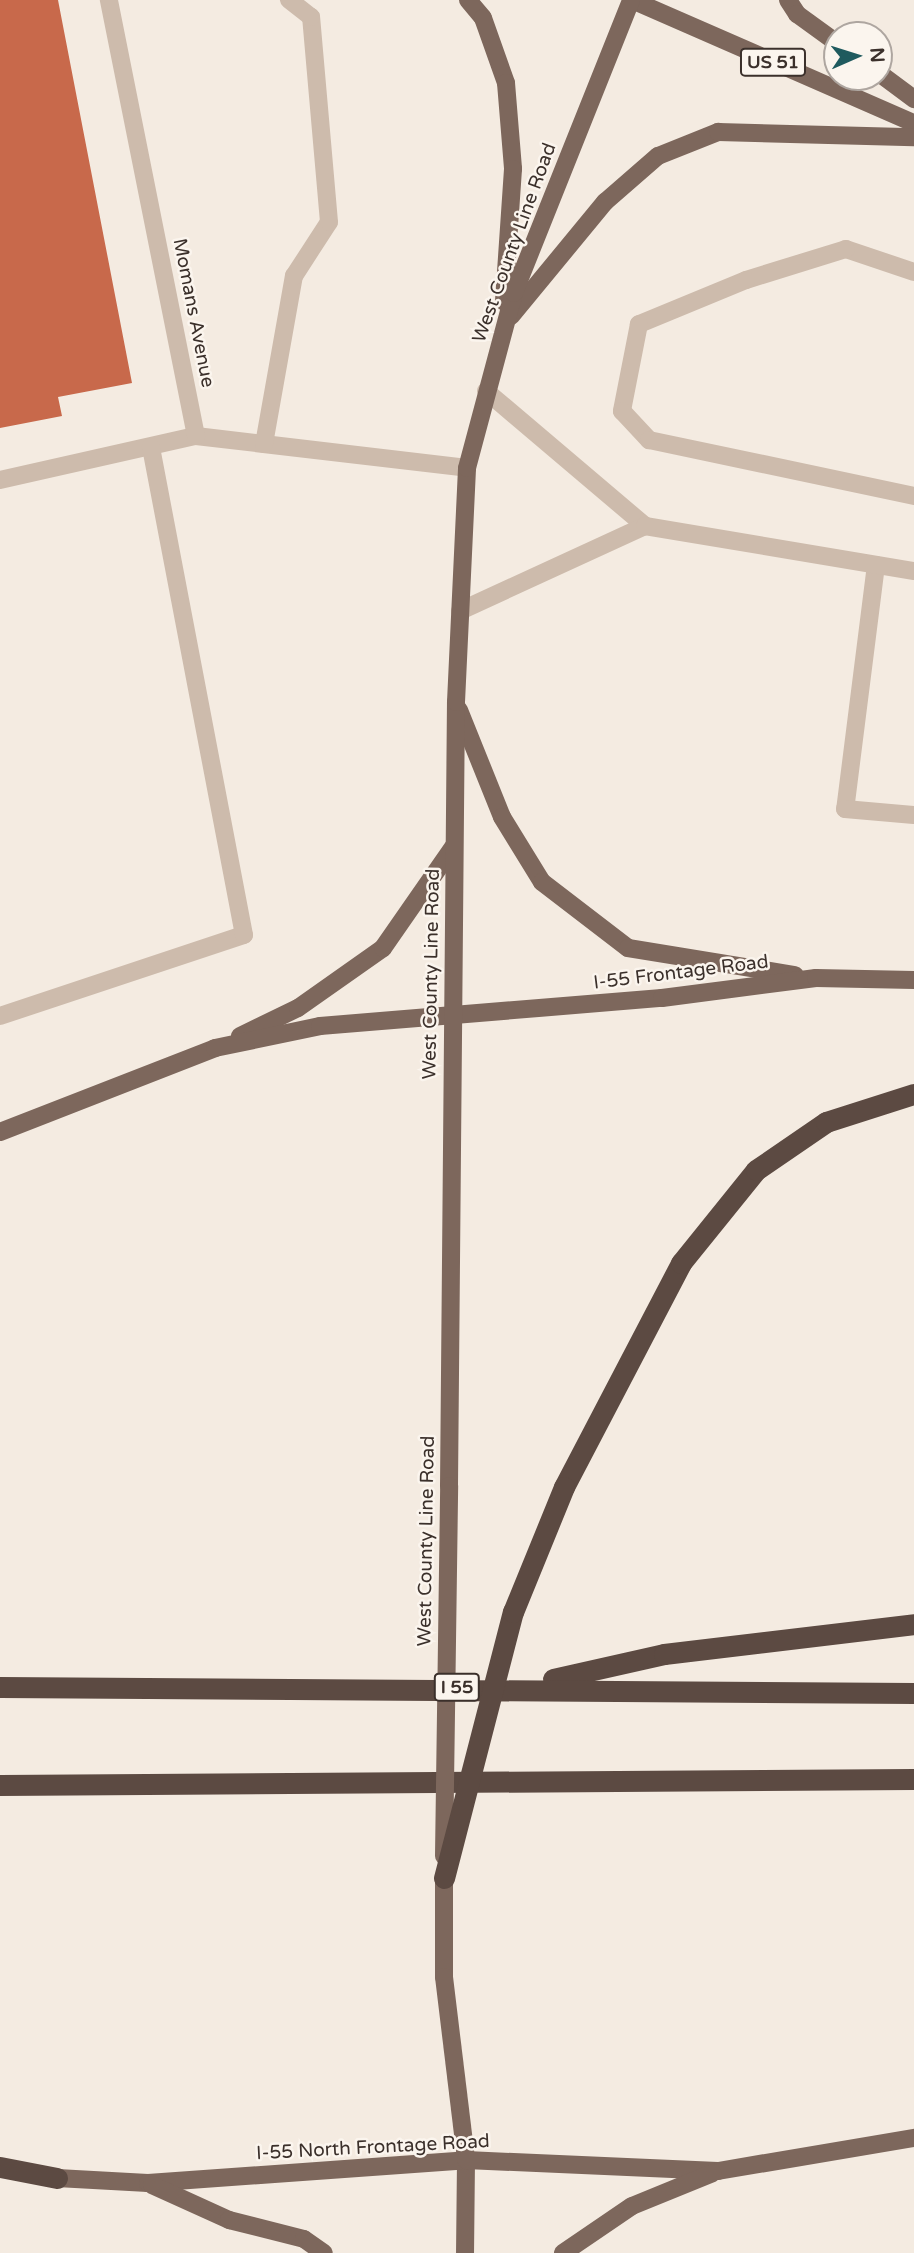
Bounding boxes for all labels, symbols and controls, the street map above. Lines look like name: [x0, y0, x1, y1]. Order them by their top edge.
north arrow: [823, 21, 893, 91]
text: N: [866, 47, 888, 63]
road number: US 51: [740, 48, 806, 76]
street label: West County Line Road: [468, 140, 562, 346]
street label: Momans Avenue: [167, 237, 219, 389]
street label: West County Line Road: [419, 868, 445, 1080]
street label: I-55 Frontage Road: [592, 951, 770, 995]
street label: West County Line Road: [414, 1435, 440, 1647]
road number: I 55: [433, 1672, 482, 1702]
street label: I-55 North Frontage Road: [256, 2130, 490, 2166]

